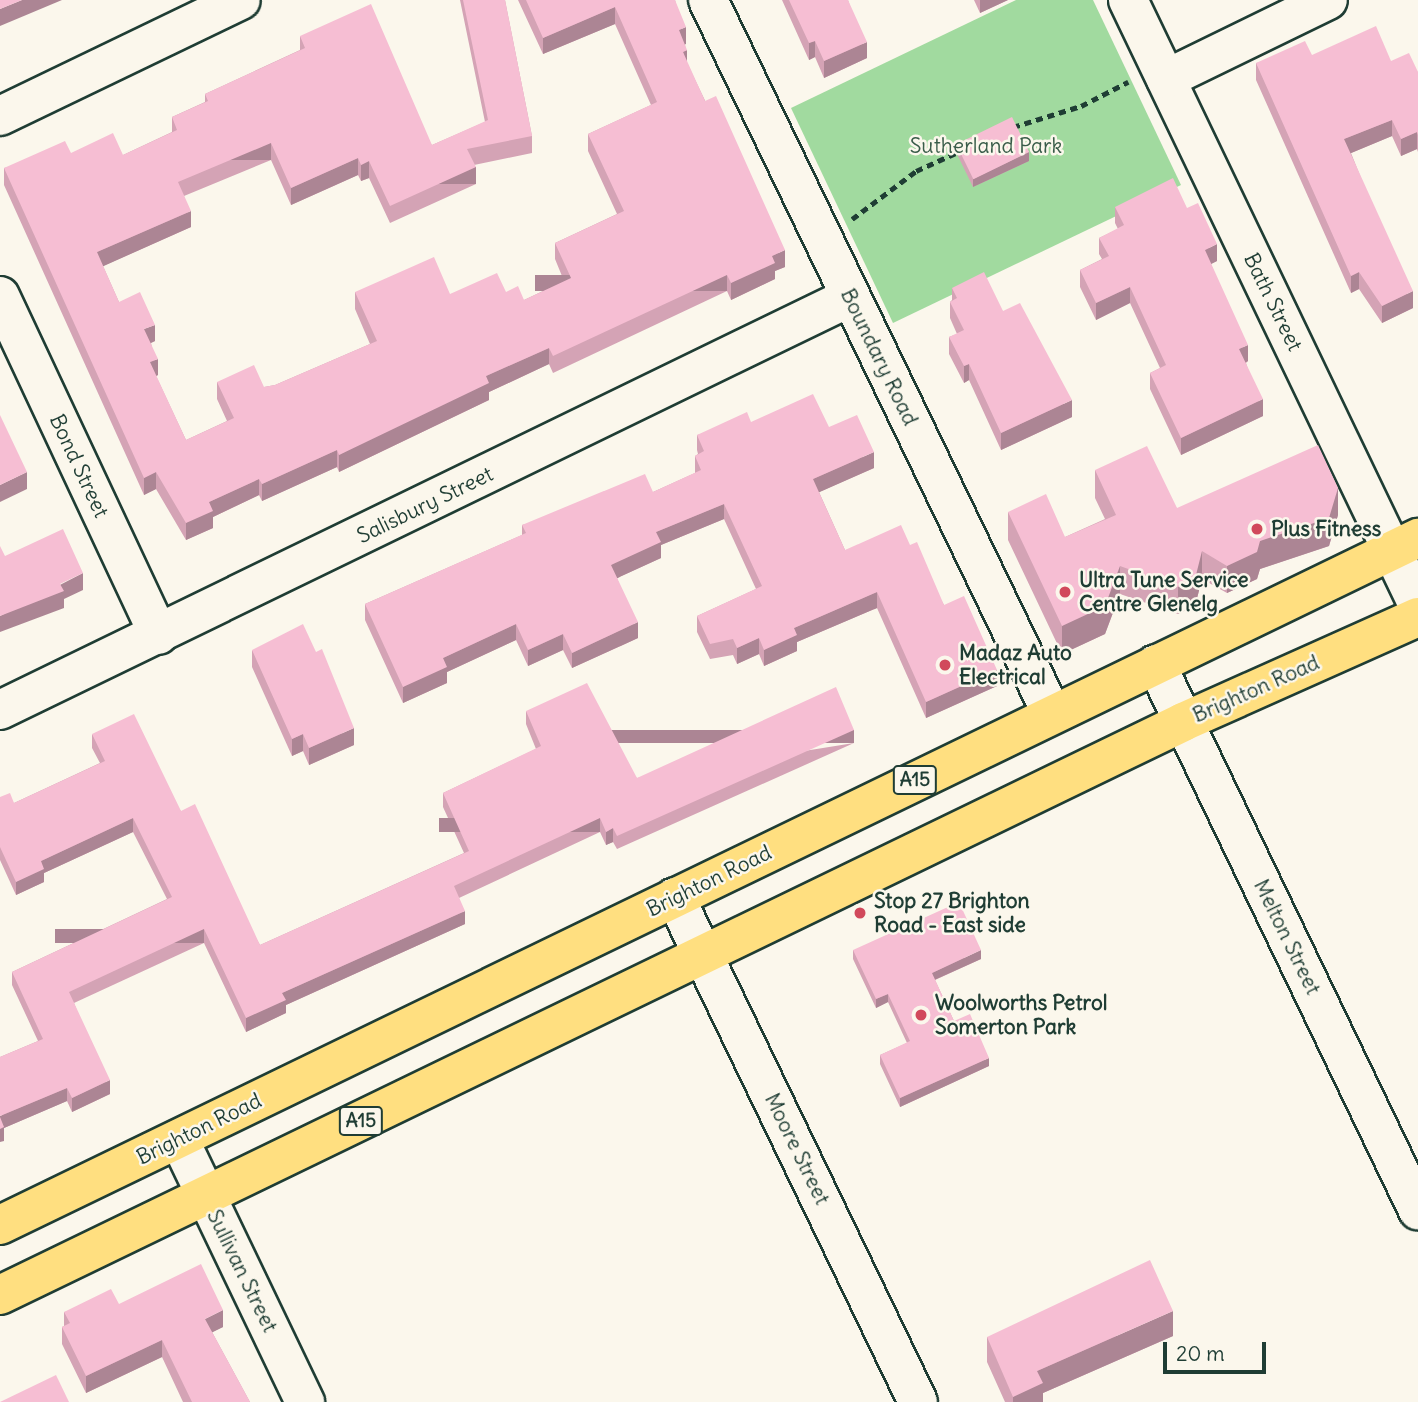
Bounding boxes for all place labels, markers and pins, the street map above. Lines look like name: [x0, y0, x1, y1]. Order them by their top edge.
place label: Plus Fitness: [1271, 516, 1381, 542]
marker: Plus Fitness: [1249, 521, 1265, 537]
place label: Ultra Tune Service Centre Glenelg: [1079, 567, 1249, 617]
marker: Ultra Tune Service Centre Glenelg: [1057, 584, 1073, 600]
place label: Madaz Auto Electrical: [959, 640, 1072, 690]
marker: Madaz Auto Electrical: [937, 657, 953, 673]
place label: Stop 27 Brighton Road - East side: [874, 888, 1030, 938]
marker: Stop 27 Brighton Road - East side: [852, 905, 868, 921]
place label: Woolworths Petrol Somerton Park: [935, 990, 1107, 1040]
marker: Woolworths Petrol Somerton Park: [913, 1007, 929, 1023]

